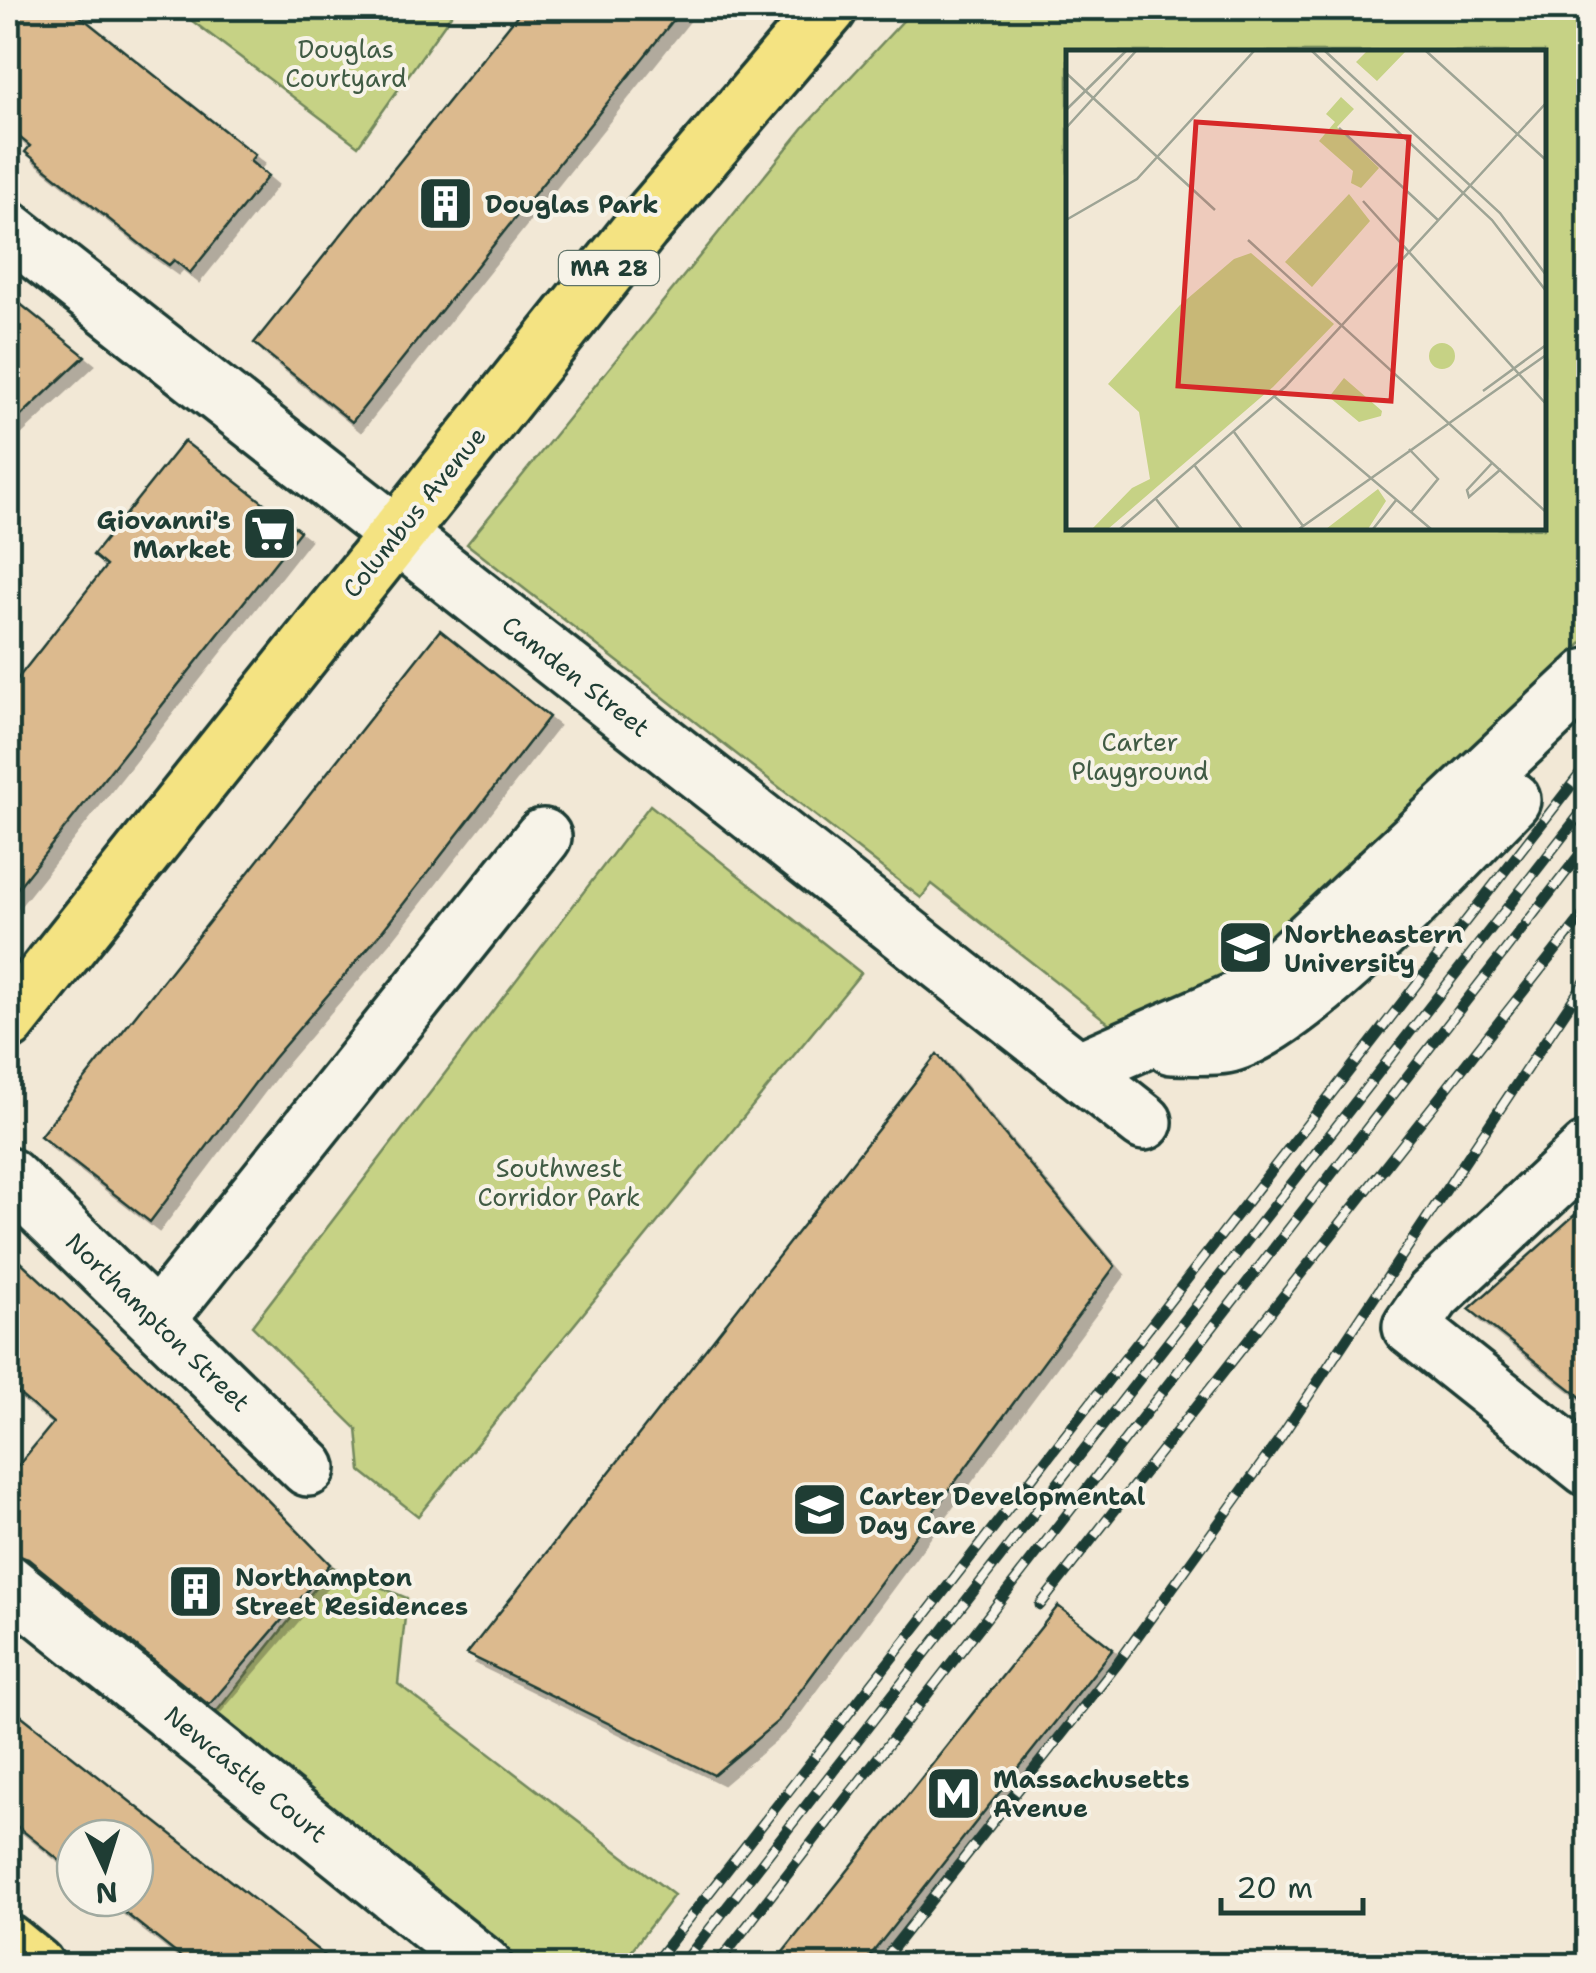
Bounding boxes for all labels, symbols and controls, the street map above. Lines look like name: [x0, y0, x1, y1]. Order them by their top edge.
park label: Douglas Courtyard: [285, 32, 407, 95]
inset map: [1066, 50, 1546, 530]
building icon: Douglas Park: [416, 174, 476, 234]
place label: Douglas Park: [485, 187, 659, 221]
road number: MA 28: [559, 251, 659, 285]
street label: Columbus Avenue: [334, 419, 494, 605]
place label: Giovanni's Market: [97, 503, 231, 566]
supermarket icon: Giovanni's Market: [240, 504, 300, 564]
street label: Camden Street: [495, 608, 657, 744]
park label: Carter Playground: [1071, 725, 1209, 788]
place label: Northeastern University: [1284, 917, 1463, 980]
school or university icon: Northeastern University: [1215, 918, 1275, 978]
park label: Southwest Corridor Park: [478, 1151, 640, 1214]
street label: Northampton Street: [58, 1225, 258, 1419]
place label: Carter Developmental Day Care: [859, 1479, 1146, 1542]
school or university icon: Carter Developmental Day Care: [790, 1480, 850, 1540]
place label: Northampton Street Residences: [235, 1560, 468, 1623]
building icon: Northampton Street Residences: [166, 1561, 226, 1621]
street label: Newcastle Court: [157, 1698, 335, 1850]
place label: Massachusetts Avenue: [993, 1762, 1190, 1825]
metro station icon: Massachusetts Avenue: [924, 1763, 984, 1823]
north arrow: [55, 1818, 155, 1918]
scale bar: [1221, 1853, 1364, 1915]
text: 20 m: [1236, 1867, 1313, 1908]
text: N: [94, 1873, 119, 1913]

